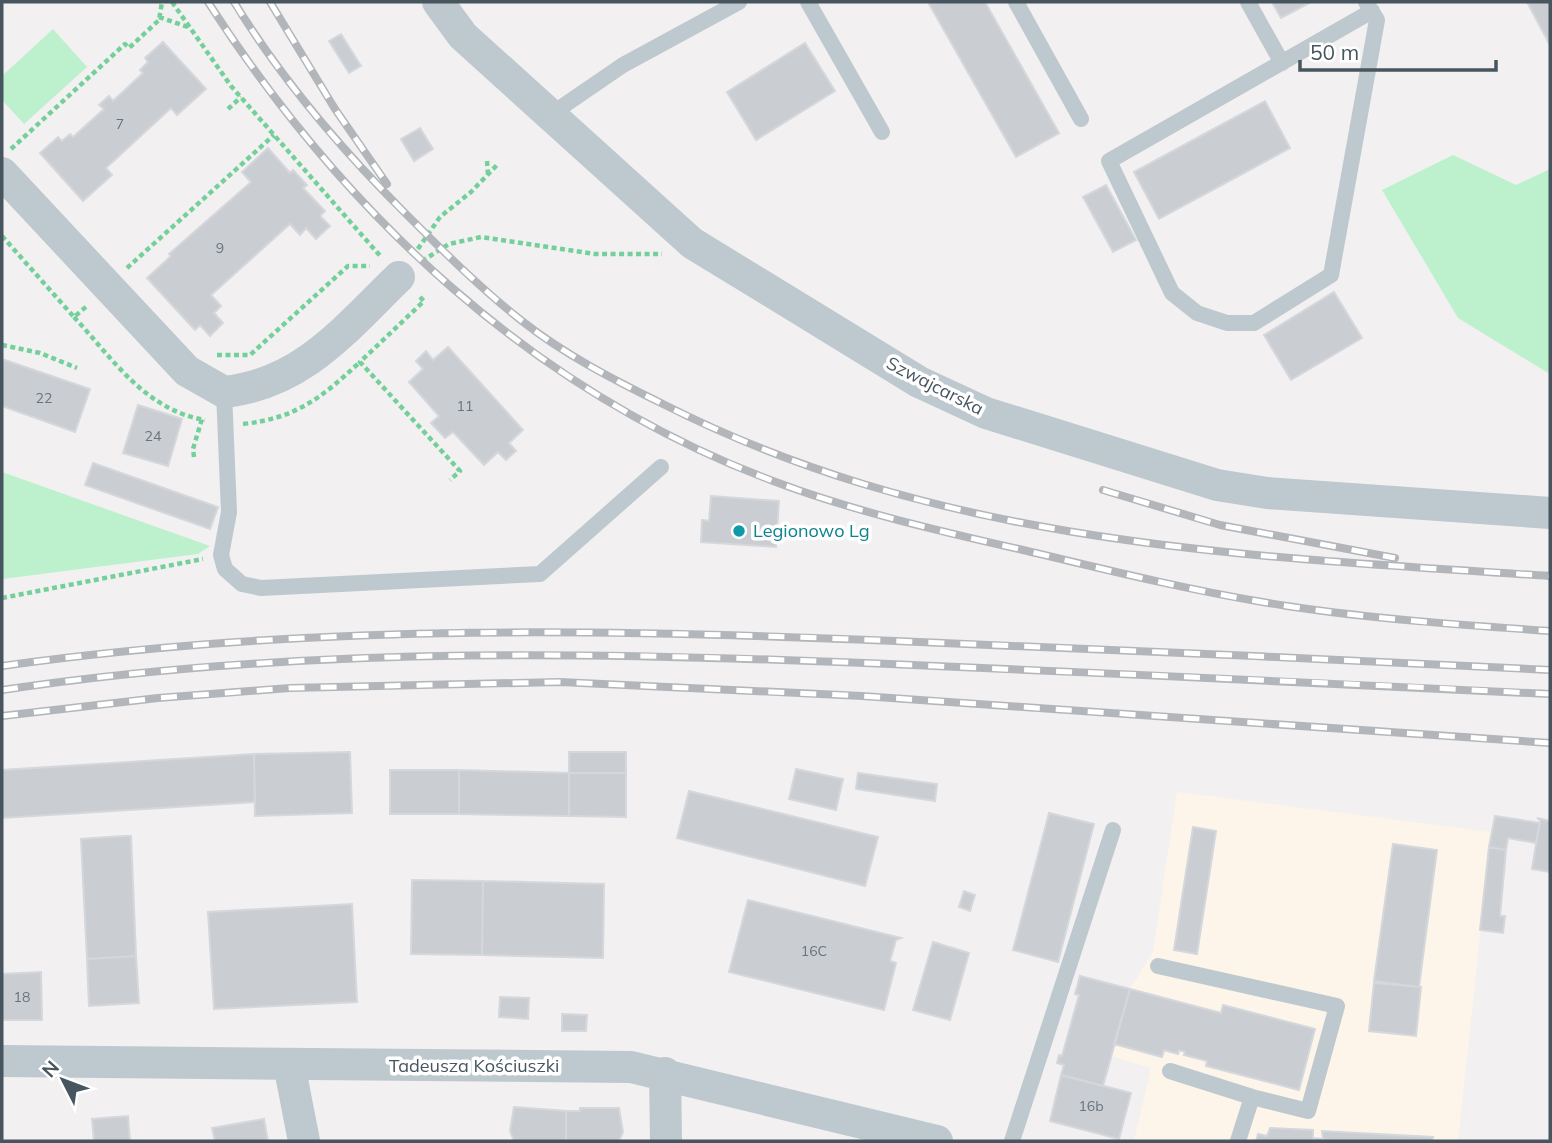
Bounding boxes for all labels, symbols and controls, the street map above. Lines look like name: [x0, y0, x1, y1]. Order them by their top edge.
scale bar: [1300, 28, 1496, 72]
text: 50 m: [1310, 39, 1359, 65]
house number: 7: [116, 115, 124, 133]
house number: 9: [216, 239, 224, 257]
street label: Szwajcarska: [883, 351, 988, 420]
house number: 22: [36, 389, 52, 407]
house number: 11: [457, 397, 473, 415]
house number: 24: [145, 427, 162, 445]
place label: Legionowo Lg: [753, 519, 870, 542]
marker: Legionowo Lg: [731, 523, 747, 539]
house number: 16C: [801, 942, 827, 960]
house number: 18: [14, 988, 30, 1006]
north arrow: [28, 1045, 98, 1115]
street label: Tadeusza Kościuszki: [389, 1054, 559, 1077]
text: N: [37, 1055, 64, 1082]
house number: 16b: [1078, 1097, 1104, 1115]

